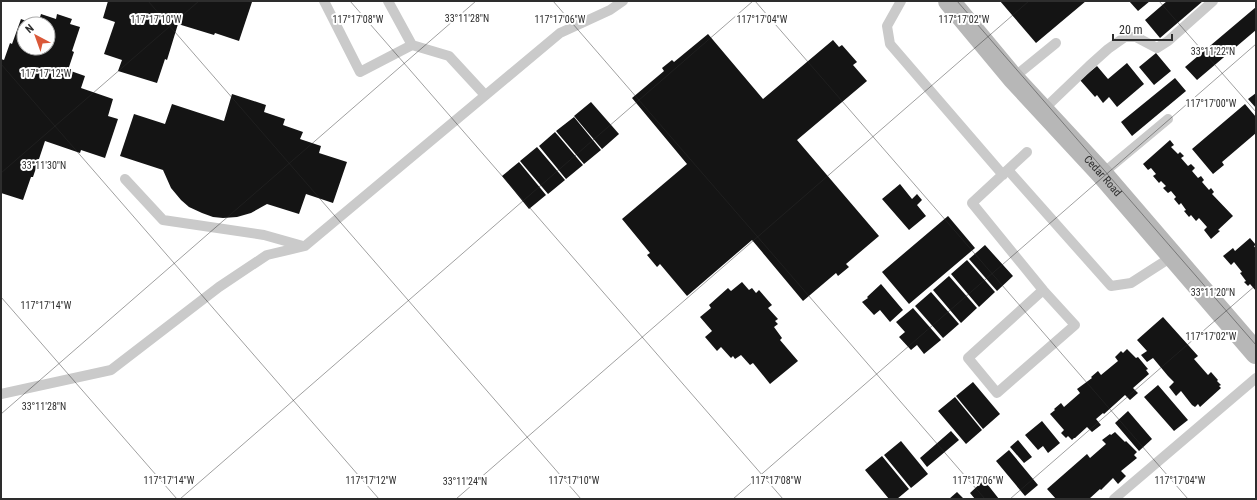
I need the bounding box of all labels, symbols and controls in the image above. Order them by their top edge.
text: 33°11'28"N [445,13,489,24]
text: 117°17'10"W [131,14,182,25]
text: 117°17'08"W [333,14,384,25]
text: 117°17'06"W [535,14,586,25]
text: 117°17'04"W [737,14,788,25]
text: 117°17'02"W [939,14,990,25]
north arrow [16,16,56,56]
scale bar [1113,16,1172,42]
text: N [23,22,37,36]
text: 20 m [1119,23,1143,37]
text: 33°11'22"N [1191,46,1235,57]
text: 117°17'12"W [21,68,72,79]
text: 117°17'00"W [1186,98,1237,109]
street label: Cedar Road [1081,153,1124,199]
text: 33°11'30"N [22,160,66,171]
text: 33°11'20"N [1191,287,1235,298]
text: 117°17'14"W [21,300,72,311]
text: 117°17'02"W [1186,331,1237,342]
text: 33°11'28"N [22,401,66,412]
text: 117°17'14"W [144,475,195,486]
text: 117°17'12"W [346,475,397,486]
text: 117°17'10"W [549,475,600,486]
text: 117°17'08"W [751,475,802,486]
text: 117°17'06"W [953,475,1004,486]
text: 117°17'04"W [1155,475,1206,486]
text: 33°11'24"N [443,476,487,487]

